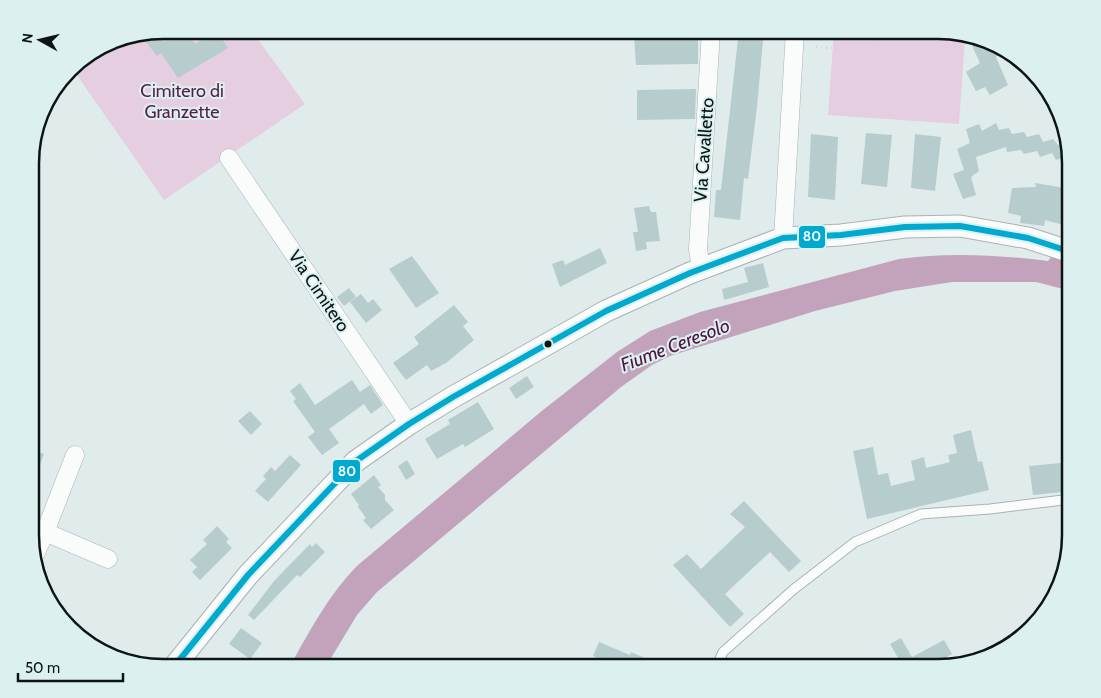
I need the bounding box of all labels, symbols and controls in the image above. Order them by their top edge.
north arrow [15,15,65,65]
text: N [18,32,37,44]
park label: Cimitero di Granzette [140,80,224,123]
street label: Via Cavalletto [689,97,719,203]
line badge: 80 [798,225,826,249]
text: 80 [803,227,821,245]
street label: Via Cimitero [284,246,354,336]
water label: Fiume Ceresolo [617,314,733,376]
unlabelled marker [543,339,553,349]
line badge: 80 [332,459,361,483]
text: 80 [338,462,356,480]
scale bar [18,650,122,682]
text: 50 m [25,659,60,677]

